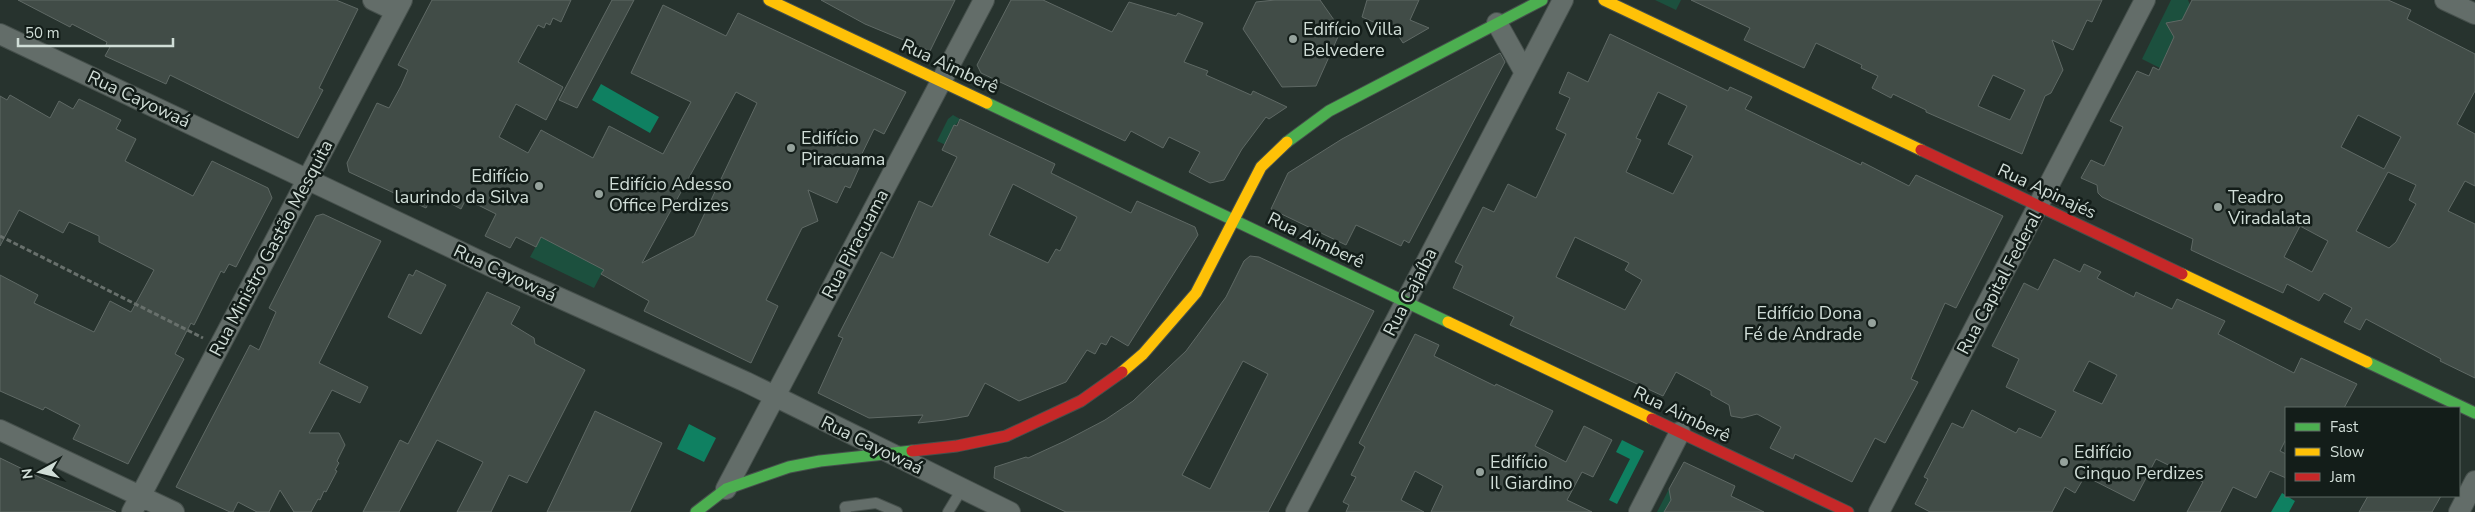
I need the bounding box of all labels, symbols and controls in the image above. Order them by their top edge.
scale bar [18,15,172,47]
place label: Edifício Villa Belvedere [1303,17,1402,62]
text: 50 m [25,23,60,43]
street label: Rua Aimberê [897,33,1003,99]
marker: Edifício Villa Belvedere [1287,33,1299,45]
street label: Rua Cayowaá [84,65,194,133]
place label: Edifício Piracuama [801,126,885,171]
street label: Rua Ministro Gastão Mesquita [204,136,338,360]
marker: Edifício Piracuama [785,142,797,154]
street label: Rua Apinajés [1994,158,2100,224]
place label: Edifício laurindo da Silva [394,164,529,209]
place label: Edifício Adesso Office Perdizes [609,172,732,217]
marker: Edifício laurindo da Silva [533,180,545,192]
street label: Rua Piracuama [816,185,894,303]
place label: Teadro Viradalata [2227,185,2311,230]
marker: Edifício Adesso Office Perdizes [593,188,605,200]
marker: Teadro Viradalata [2212,201,2224,213]
street label: Rua Aimberê [1264,206,1368,274]
street label: Rua Capital Federal [1951,207,2047,359]
street label: Rua Cayowaá [450,239,560,307]
street label: Rua Cajaíba [1378,244,1442,340]
place label: Edifício Dona Fé de Andrade [1744,301,1862,346]
marker: Edifício Dona Fé de Andrade [1866,317,1878,329]
street label: Rua Aimberê [1630,380,1734,448]
legend [2285,407,2460,497]
street label: Rua Cayowaá [817,410,927,480]
text: Fast [2330,417,2359,437]
place label: Edifício Cinquo Perdizes [2074,440,2204,485]
text: Slow [2330,442,2365,462]
north arrow [15,447,65,497]
place label: Edifício Il Giardino [1490,450,1573,495]
marker: Edifício Cinquo Perdizes [2058,456,2070,468]
marker: Edifício Il Giardino [1474,466,1486,478]
text: N [17,467,38,480]
text: Jam [2329,467,2356,487]

